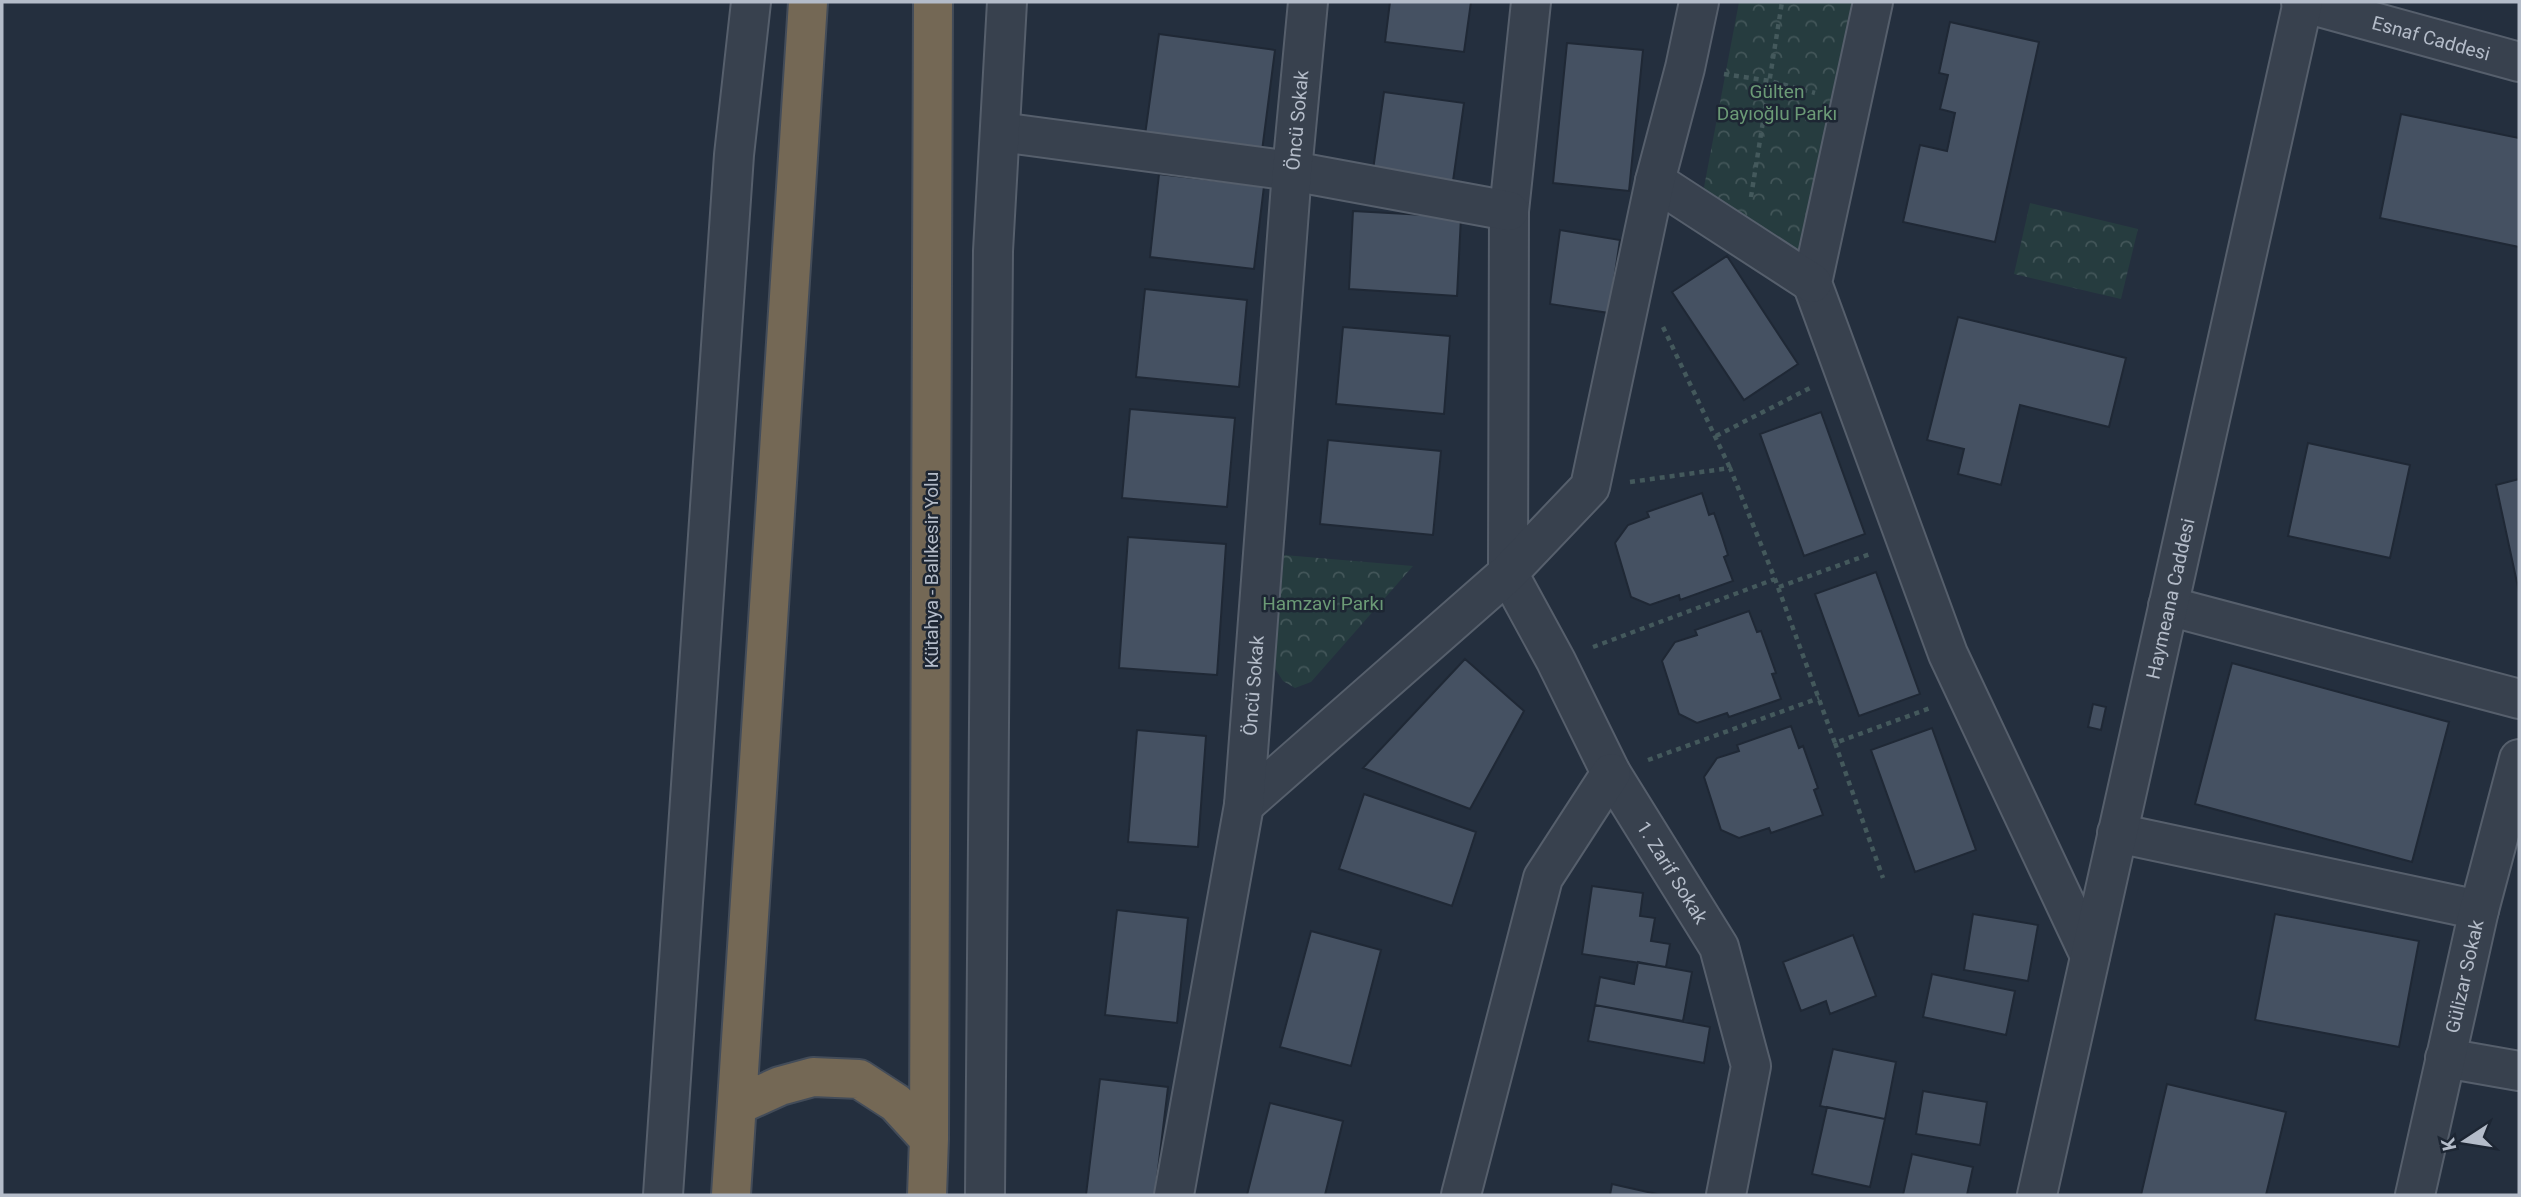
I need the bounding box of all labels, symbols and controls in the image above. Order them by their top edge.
street label: Esnaf Caddesi [2369,11,2493,66]
street label: Öncü Sokak [1281,69,1314,171]
park label: Gülten Dayıoğlu Parkı [1717,80,1837,125]
street label: Kütahya - Balıkesir Yolu [920,472,943,668]
street label: Haymeana Caddesi [2141,516,2200,681]
park label: Hamzavi Parkı [1262,592,1384,615]
street label: Öncü Sokak [1238,634,1269,737]
street label: 1. Zarif Sokak [1632,817,1713,928]
street label: Gülizar Sokak [2441,917,2489,1035]
north arrow [2430,1106,2500,1176]
text: K [2436,1135,2461,1153]

